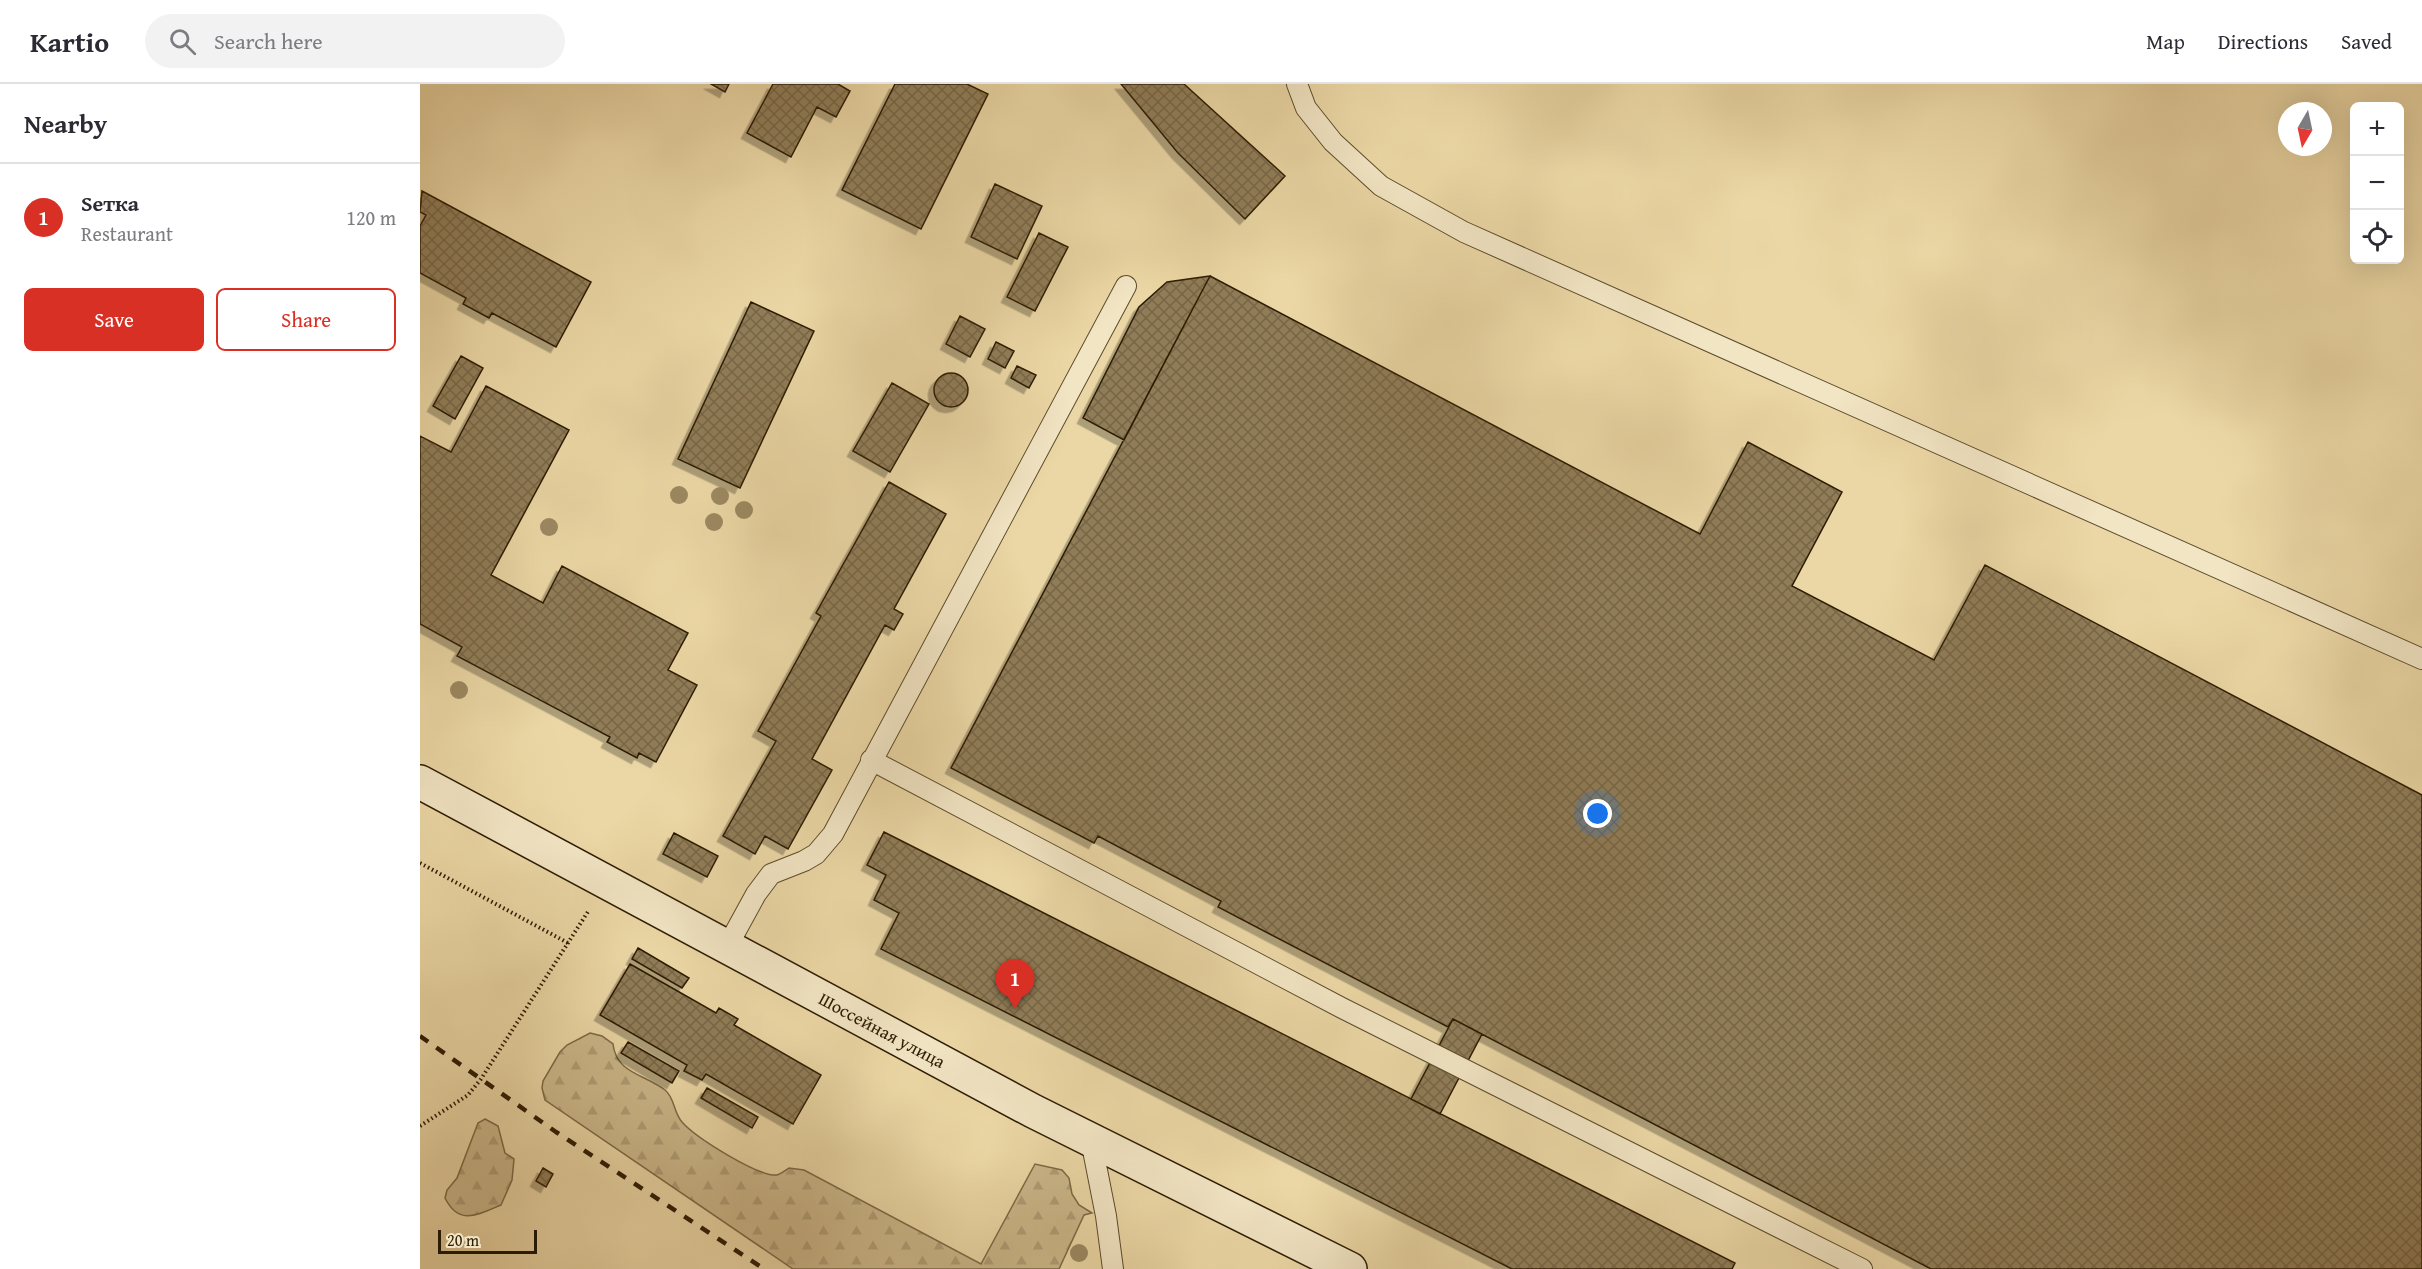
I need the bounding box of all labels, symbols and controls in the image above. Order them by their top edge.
search box [145,14,565,68]
text: Kartio [30,21,109,62]
icon: search [166,25,199,58]
text: Search here [214,25,323,57]
text: Map [2146,26,2185,57]
text: Directions [2218,26,2308,57]
text: Saved [2341,26,2392,57]
north arrow [2278,102,2332,156]
map controls [2350,102,2404,264]
button: + [2350,102,2404,156]
text: Nearby [24,104,107,143]
button: − [2350,156,2404,210]
text: Sетка [81,187,139,219]
text: 1 [38,203,49,232]
text: 120 m [346,203,396,232]
button: locate [2350,210,2404,264]
text: Restaurant [81,219,173,248]
button: Save [24,288,204,351]
button: Share [216,288,396,351]
your location [1583,799,1612,828]
pin: 1 [996,960,1034,1009]
street label: Шоссейная улица [814,985,951,1075]
scale bar [438,1227,537,1254]
text: 20 m [447,1228,479,1252]

